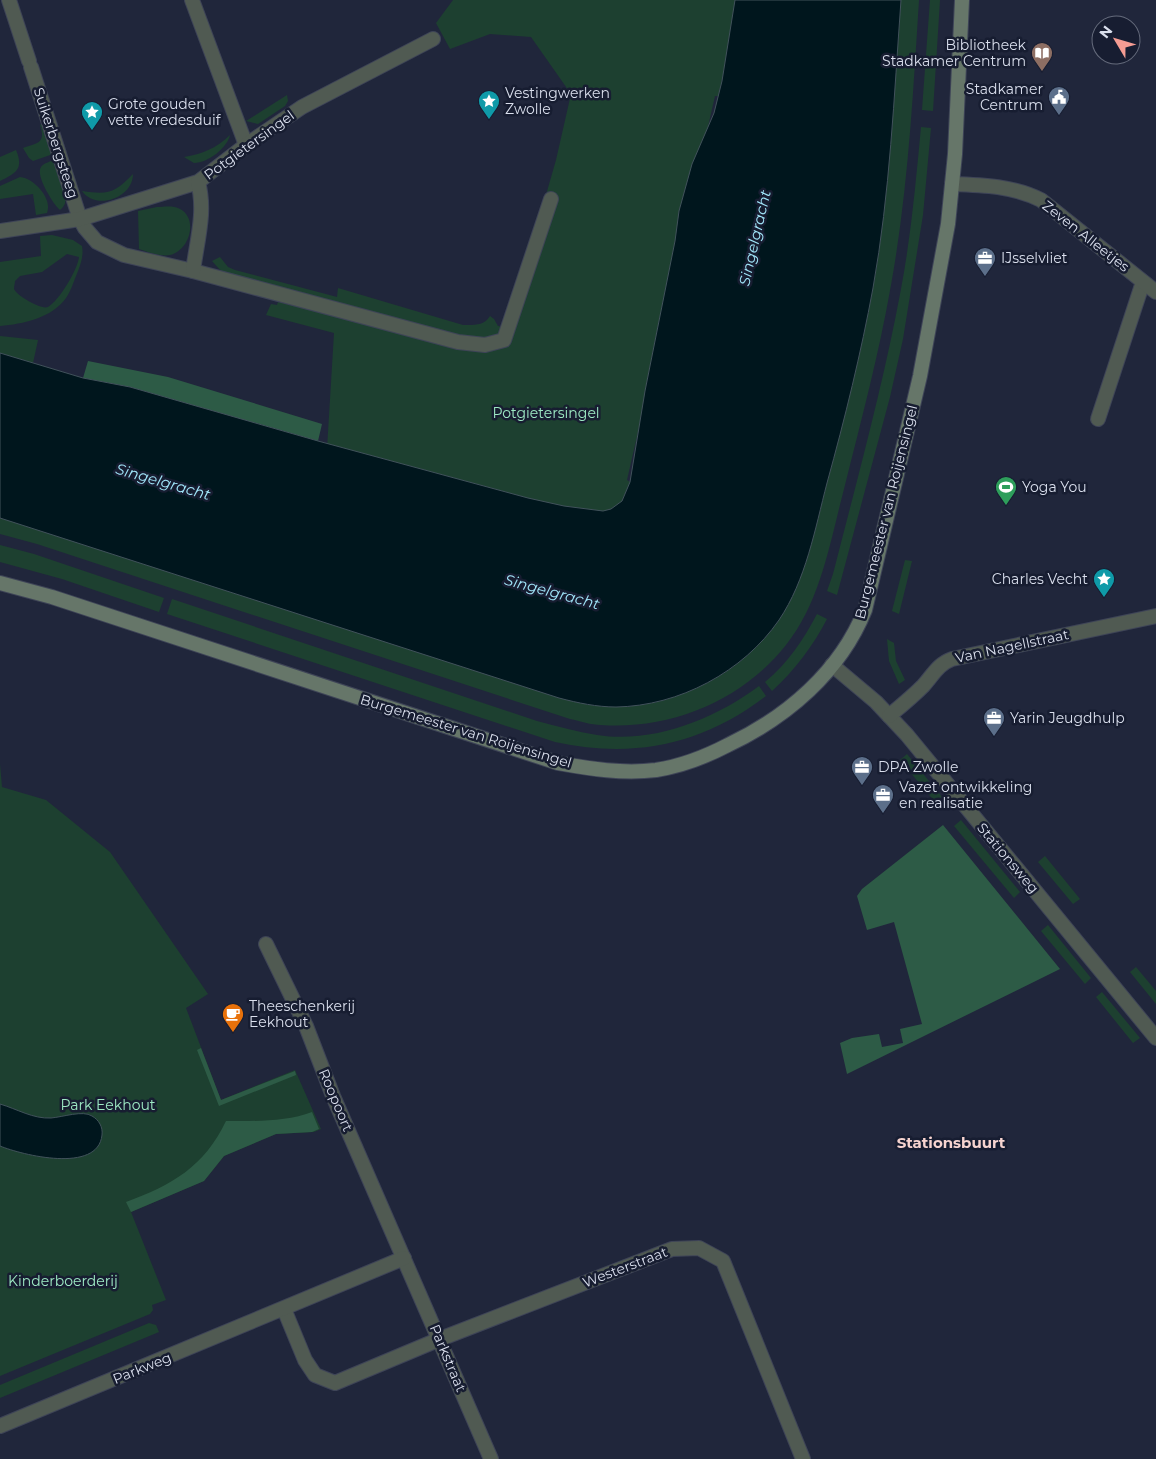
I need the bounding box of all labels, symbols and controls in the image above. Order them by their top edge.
north arrow [1091,15,1141,65]
text: N [1095,22,1116,42]
place label: Bibliotheek Stadkamer Centrum [882,36,1027,70]
library icon: Bibliotheek Stadkamer Centrum [1030,41,1054,72]
place label: Stadkamer Centrum [966,80,1043,114]
place label: Vestingwerken Zwolle [505,84,610,118]
street label: Suikerbergsteeg [30,85,82,201]
public building icon: Stadkamer Centrum [1047,85,1071,116]
place icon: Vestingwerken Zwolle [477,89,501,120]
place label: Grote gouden vette vredesduif [108,95,222,129]
place icon: Grote gouden vette vredesduif [80,100,104,131]
street label: Potgietersingel [200,106,298,184]
water label: Singelgracht [734,188,775,288]
street label: Zeven Alleetjes [1039,196,1133,276]
office icon: IJsselvliet [973,246,997,277]
place label: IJsselvliet [1001,249,1068,267]
street label: Burgemeester van Roijensingel [851,403,921,621]
park label: Potgietersingel [492,404,600,422]
water label: Singelgracht [114,459,213,504]
sports icon: Yoga You [994,475,1018,506]
place label: Yoga You [1022,478,1087,496]
place icon: Charles Vecht [1092,567,1116,598]
water label: Singelgracht [503,570,602,613]
place label: Charles Vecht [992,570,1088,588]
street label: Van Nagellstraat [954,625,1071,667]
street label: Burgemeester van Roijensingel [358,690,574,772]
office icon: Yarin Jeugdhulp [982,706,1006,737]
place label: Yarin Jeugdhulp [1010,709,1125,727]
office icon: DPA Zwolle [850,755,874,786]
place label: DPA Zwolle [878,758,958,776]
place label: Vazet ontwikkeling en realisatie [899,778,1032,812]
office icon: Vazet ontwikkeling en realisatie [871,783,895,814]
street label: Stationsweg [973,819,1043,897]
place label: Theeschenkerij Eekhout [249,997,355,1031]
cafe icon: Theeschenkerij Eekhout [221,1002,245,1033]
street label: Roopoort [315,1066,357,1134]
park label: Park Eekhout [60,1096,156,1114]
district label: Stationsbuurt [897,1133,1006,1152]
street label: Westerstraat [580,1242,670,1291]
park label: Kinderboerderij [8,1272,118,1290]
street label: Parkstraat [426,1322,470,1395]
street label: Parkweg [110,1348,174,1388]

